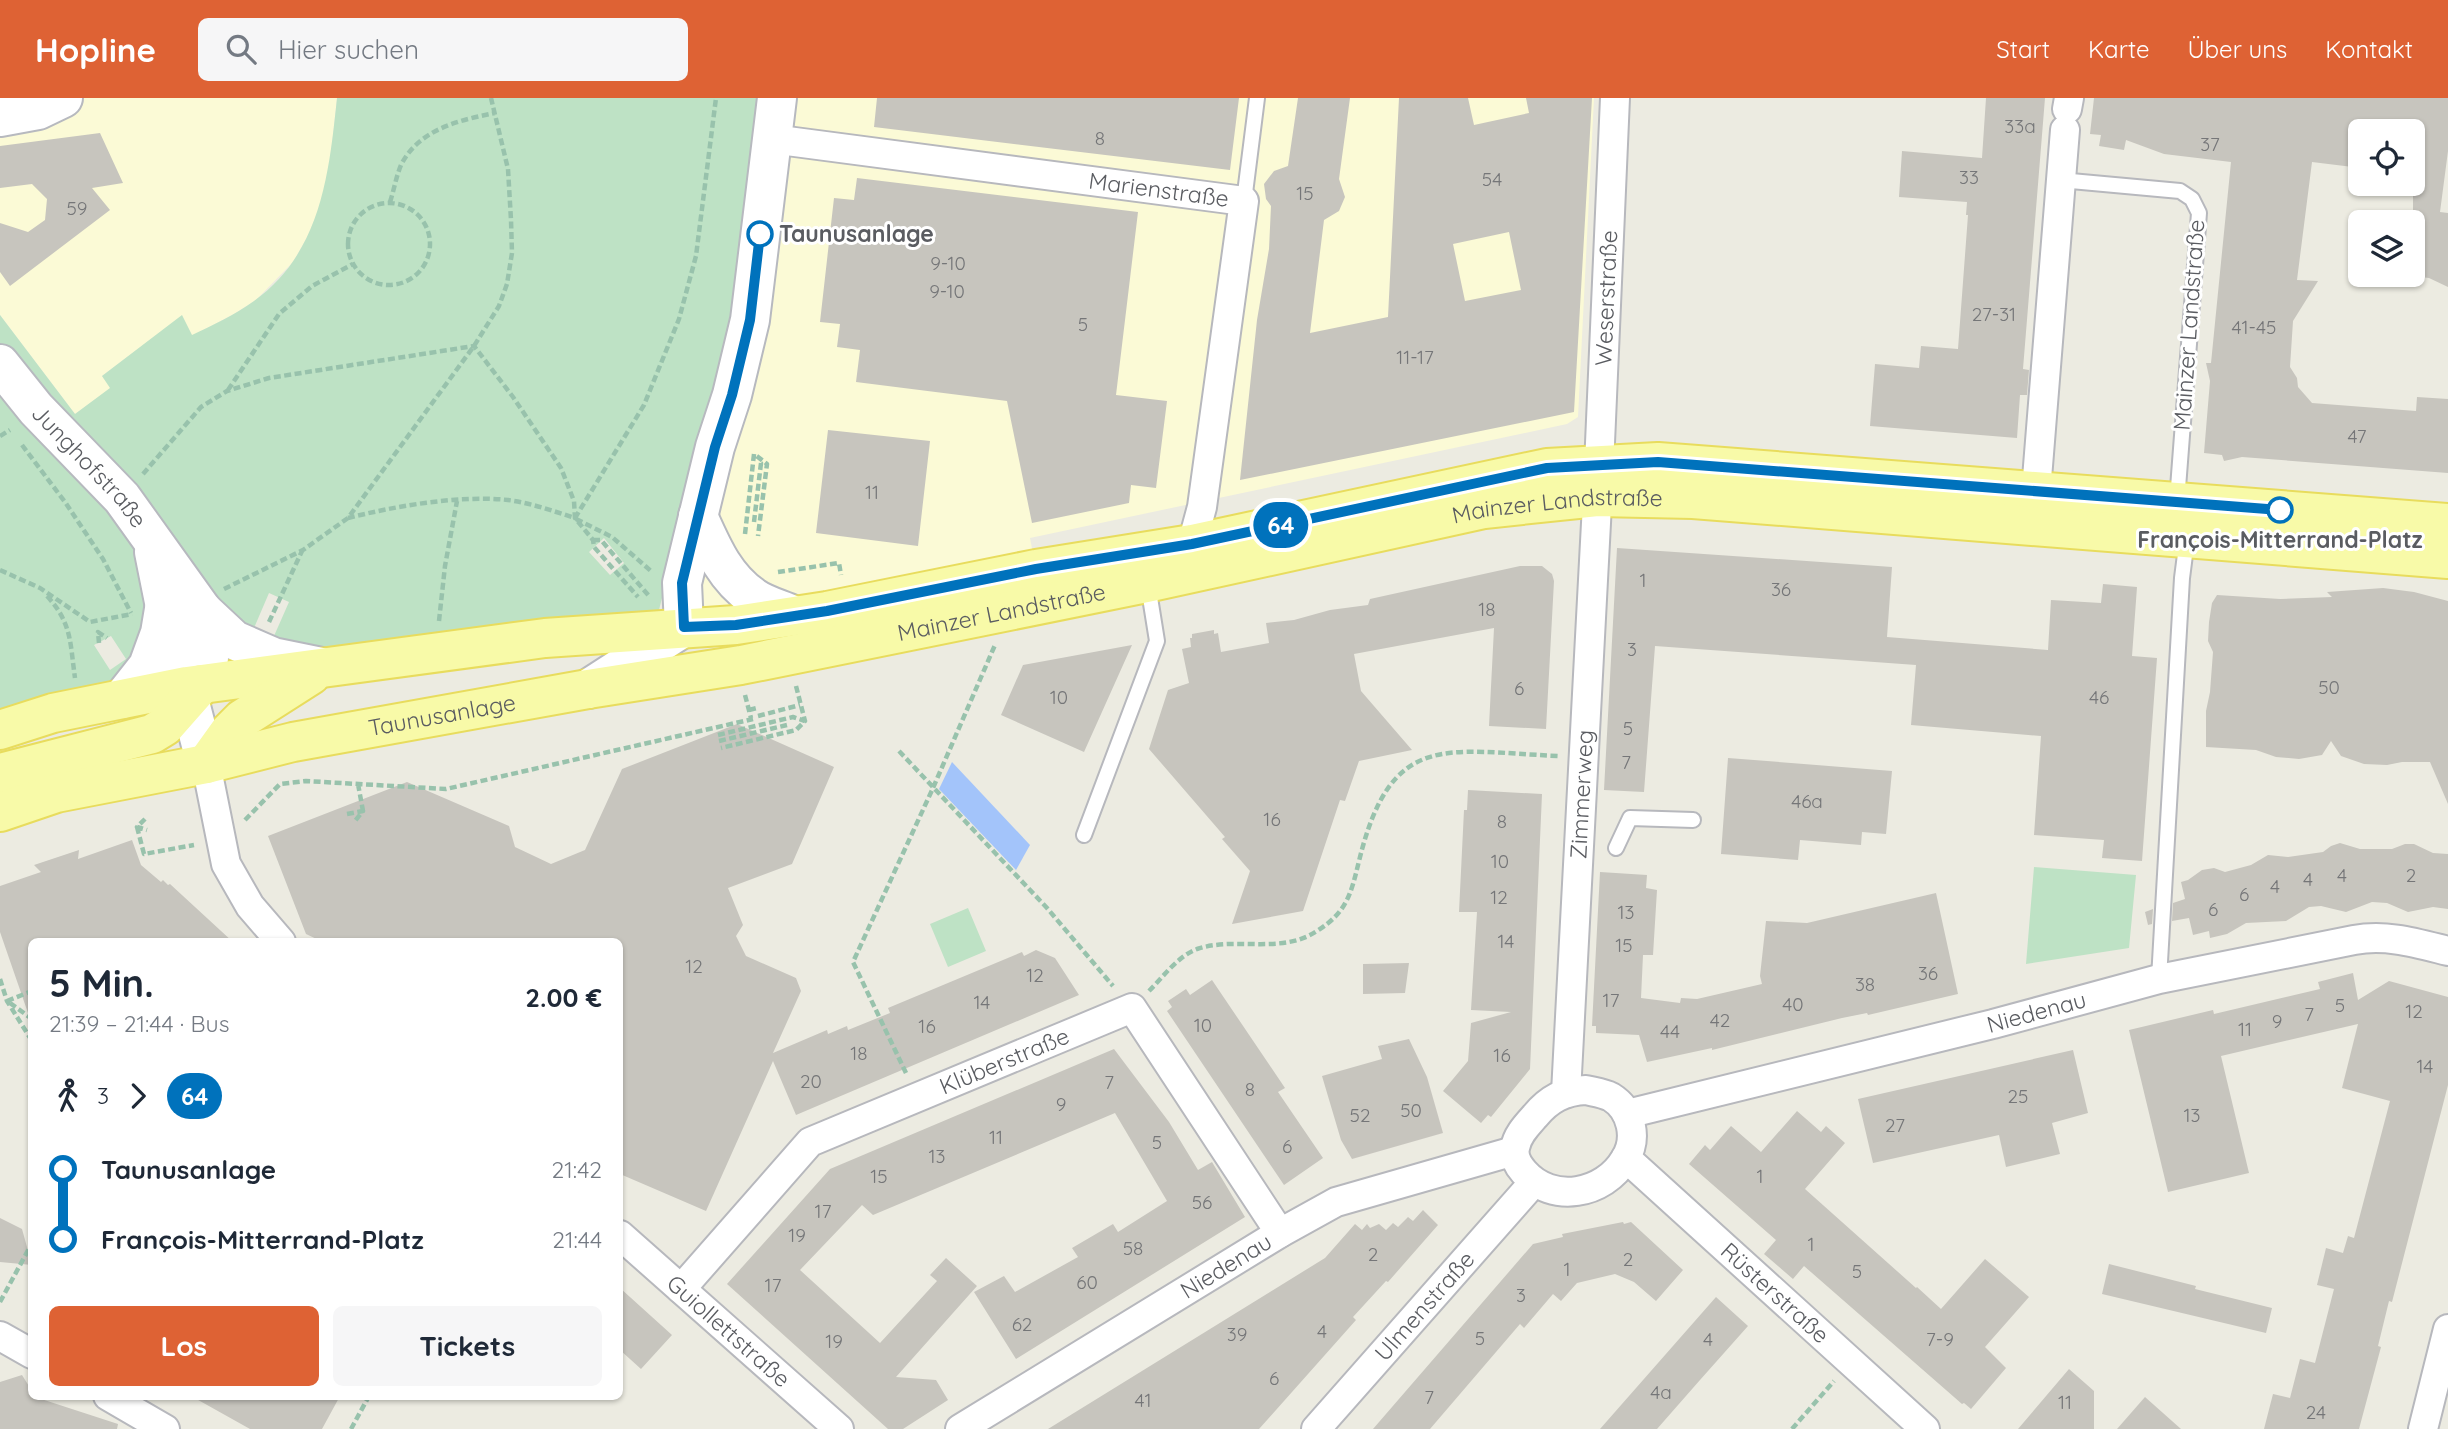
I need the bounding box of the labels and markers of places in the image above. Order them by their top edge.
place label: Taunusanlage [779,219,934,248]
marker: Taunusanlage [747,221,773,247]
marker: François-Mitterrand-Platz [2267,497,2293,523]
place label: François-Mitterrand-Platz [2137,525,2423,554]

